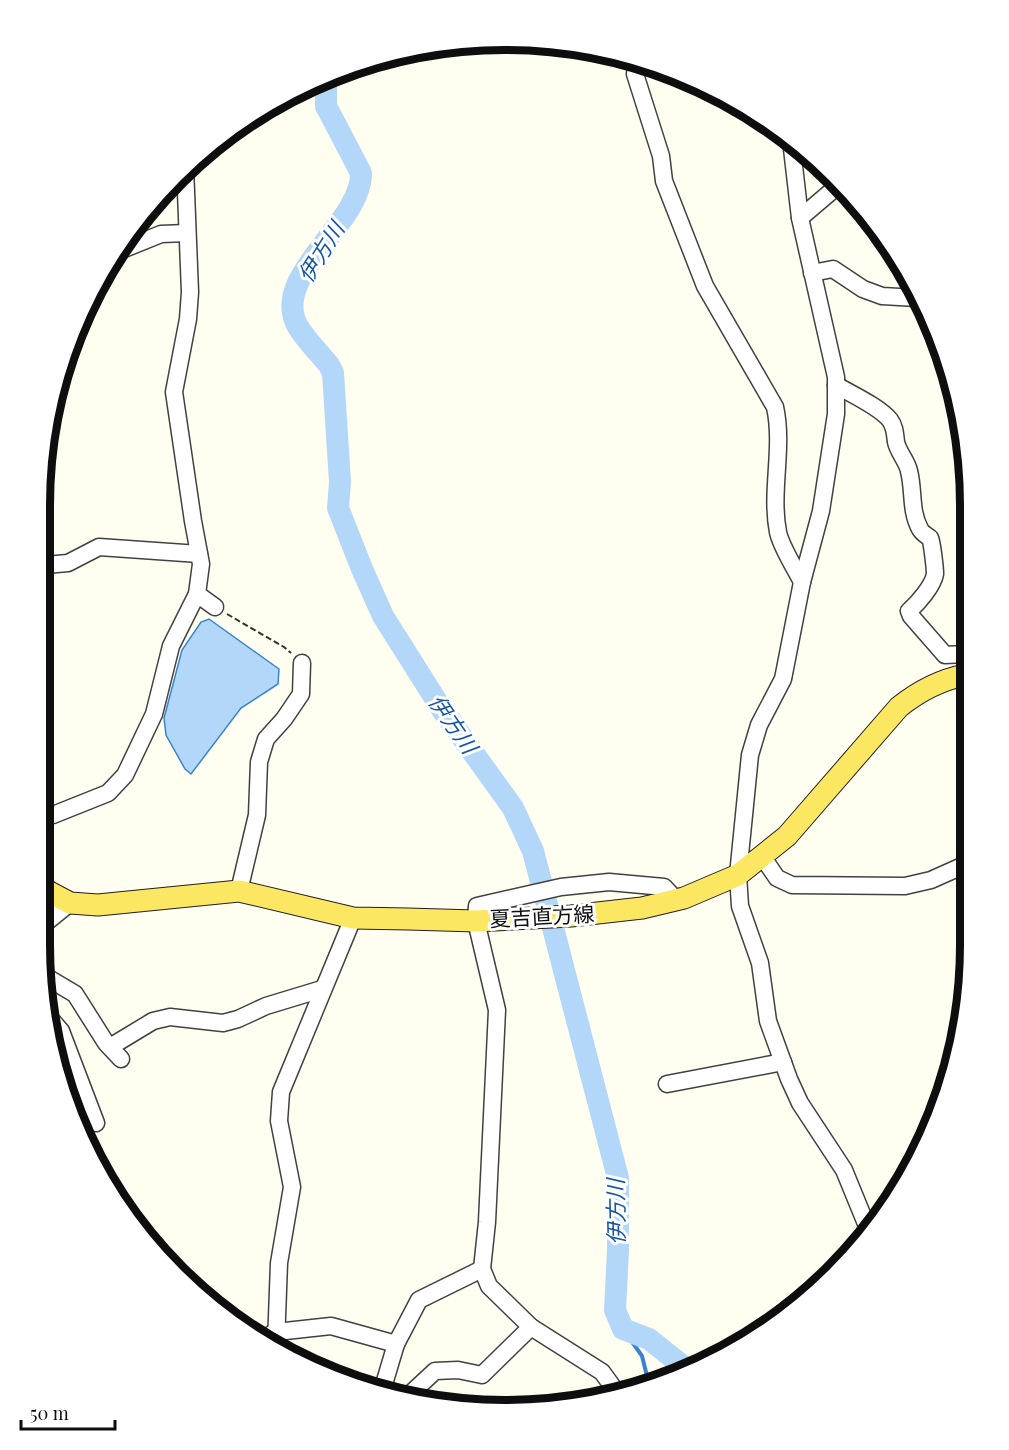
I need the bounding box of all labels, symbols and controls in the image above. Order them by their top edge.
water label: 伊方川 [290,214,351,287]
water label: 伊方川 [423,688,486,761]
street label: 夏吉直方線 [489,898,595,932]
water label: 伊方川 [599,1177,631,1245]
scale bar [21,1393,116,1431]
text: 50 m [30,1401,69,1425]

